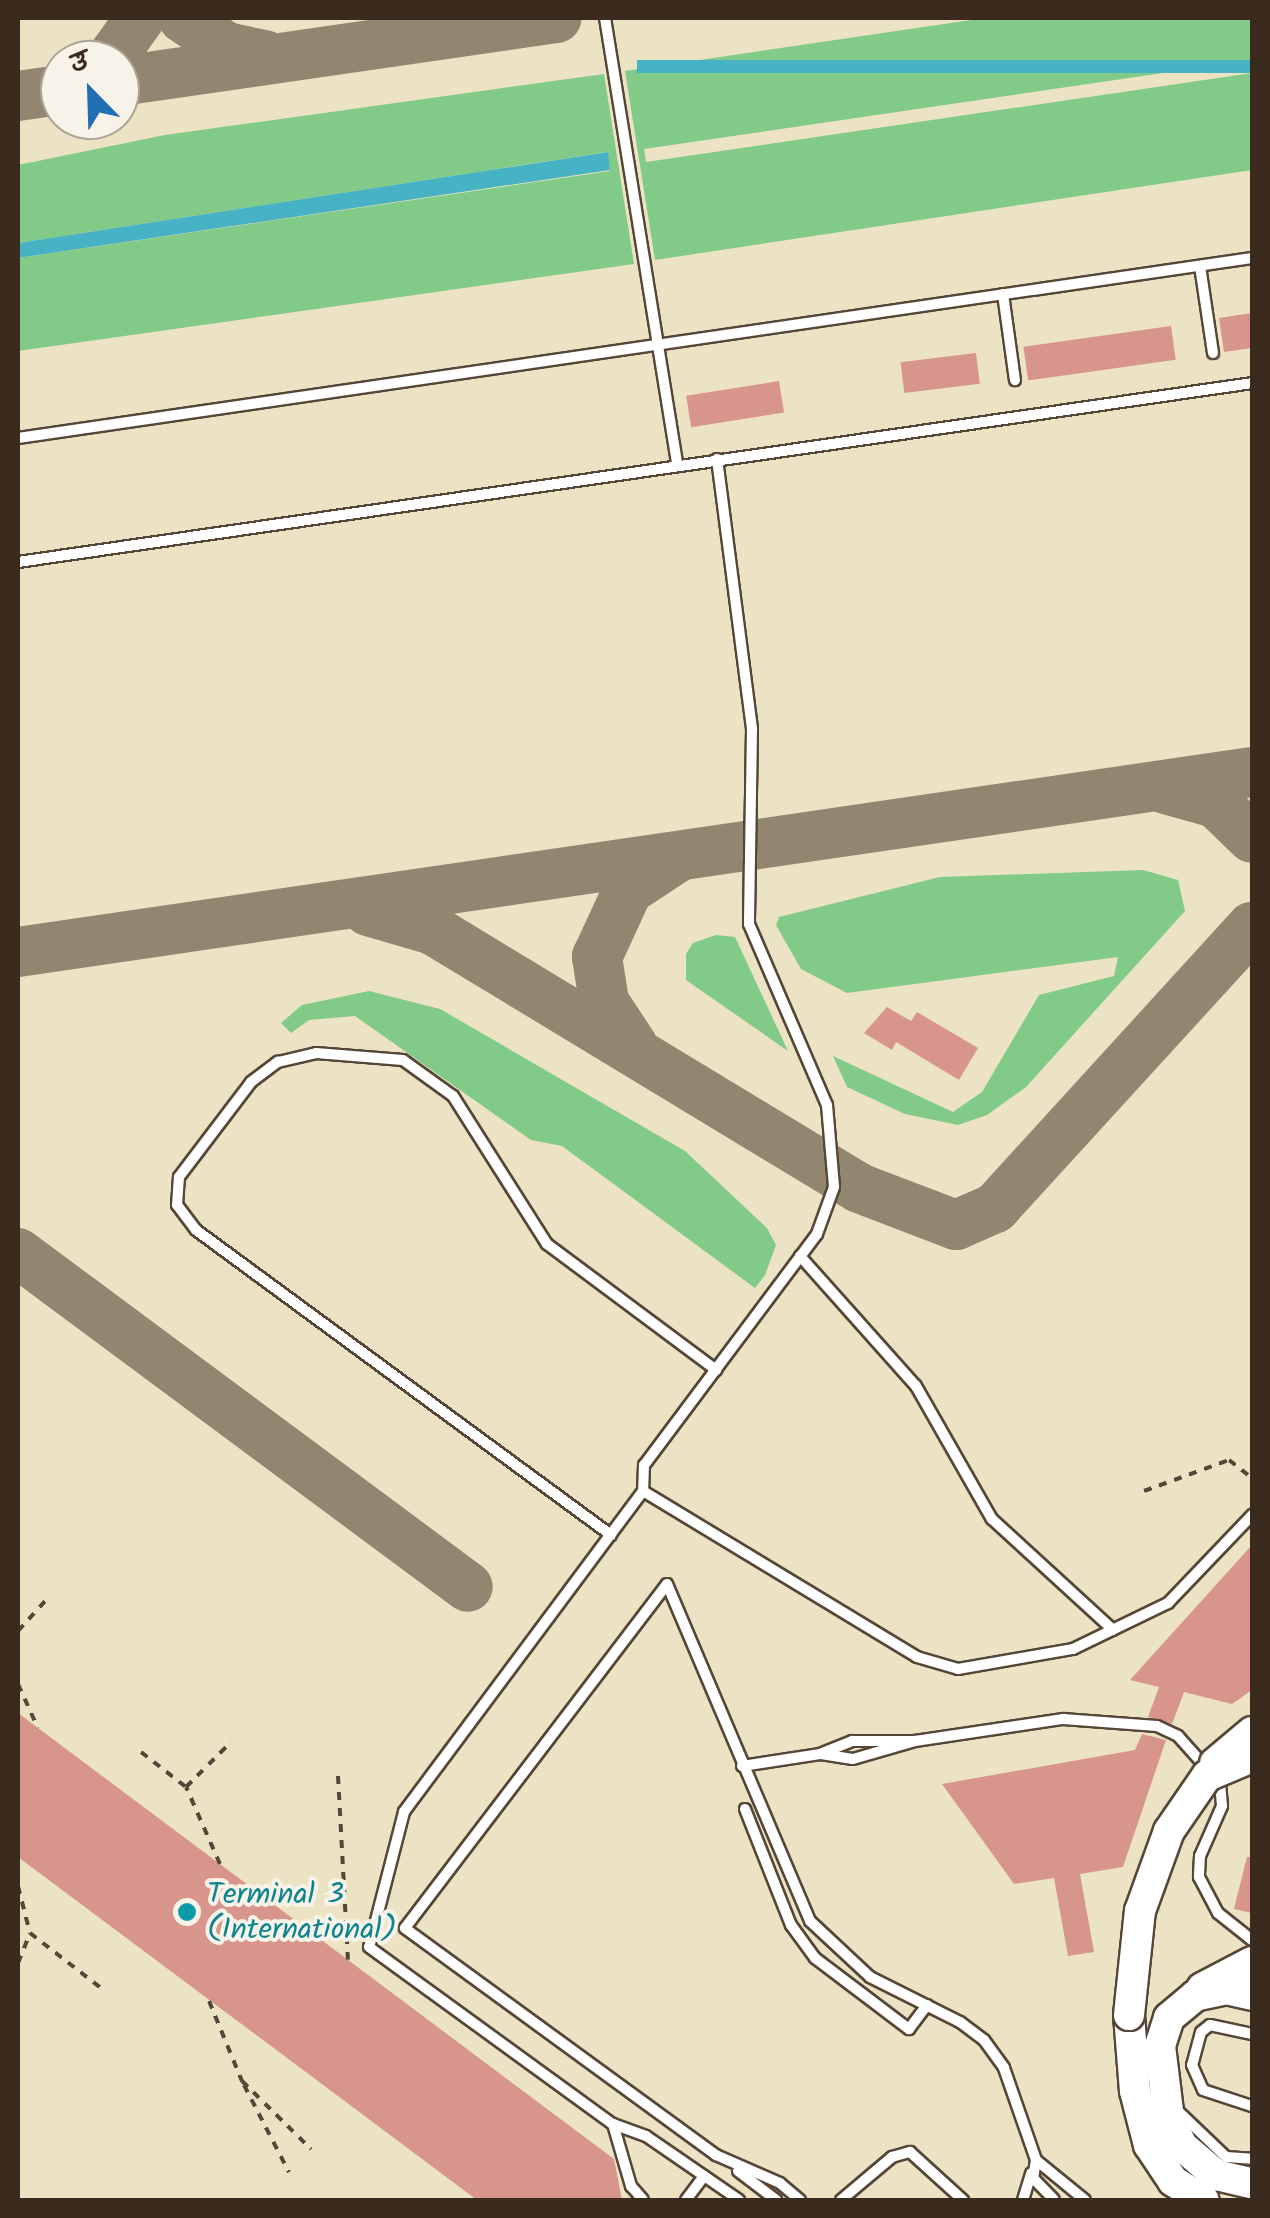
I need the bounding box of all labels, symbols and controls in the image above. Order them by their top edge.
north arrow [40,40,140,140]
text: उ [62,40,96,88]
place label: Terminal 3 (International) [207,1877,397,1948]
marker: Terminal 3 (International) [176,1901,198,1923]

